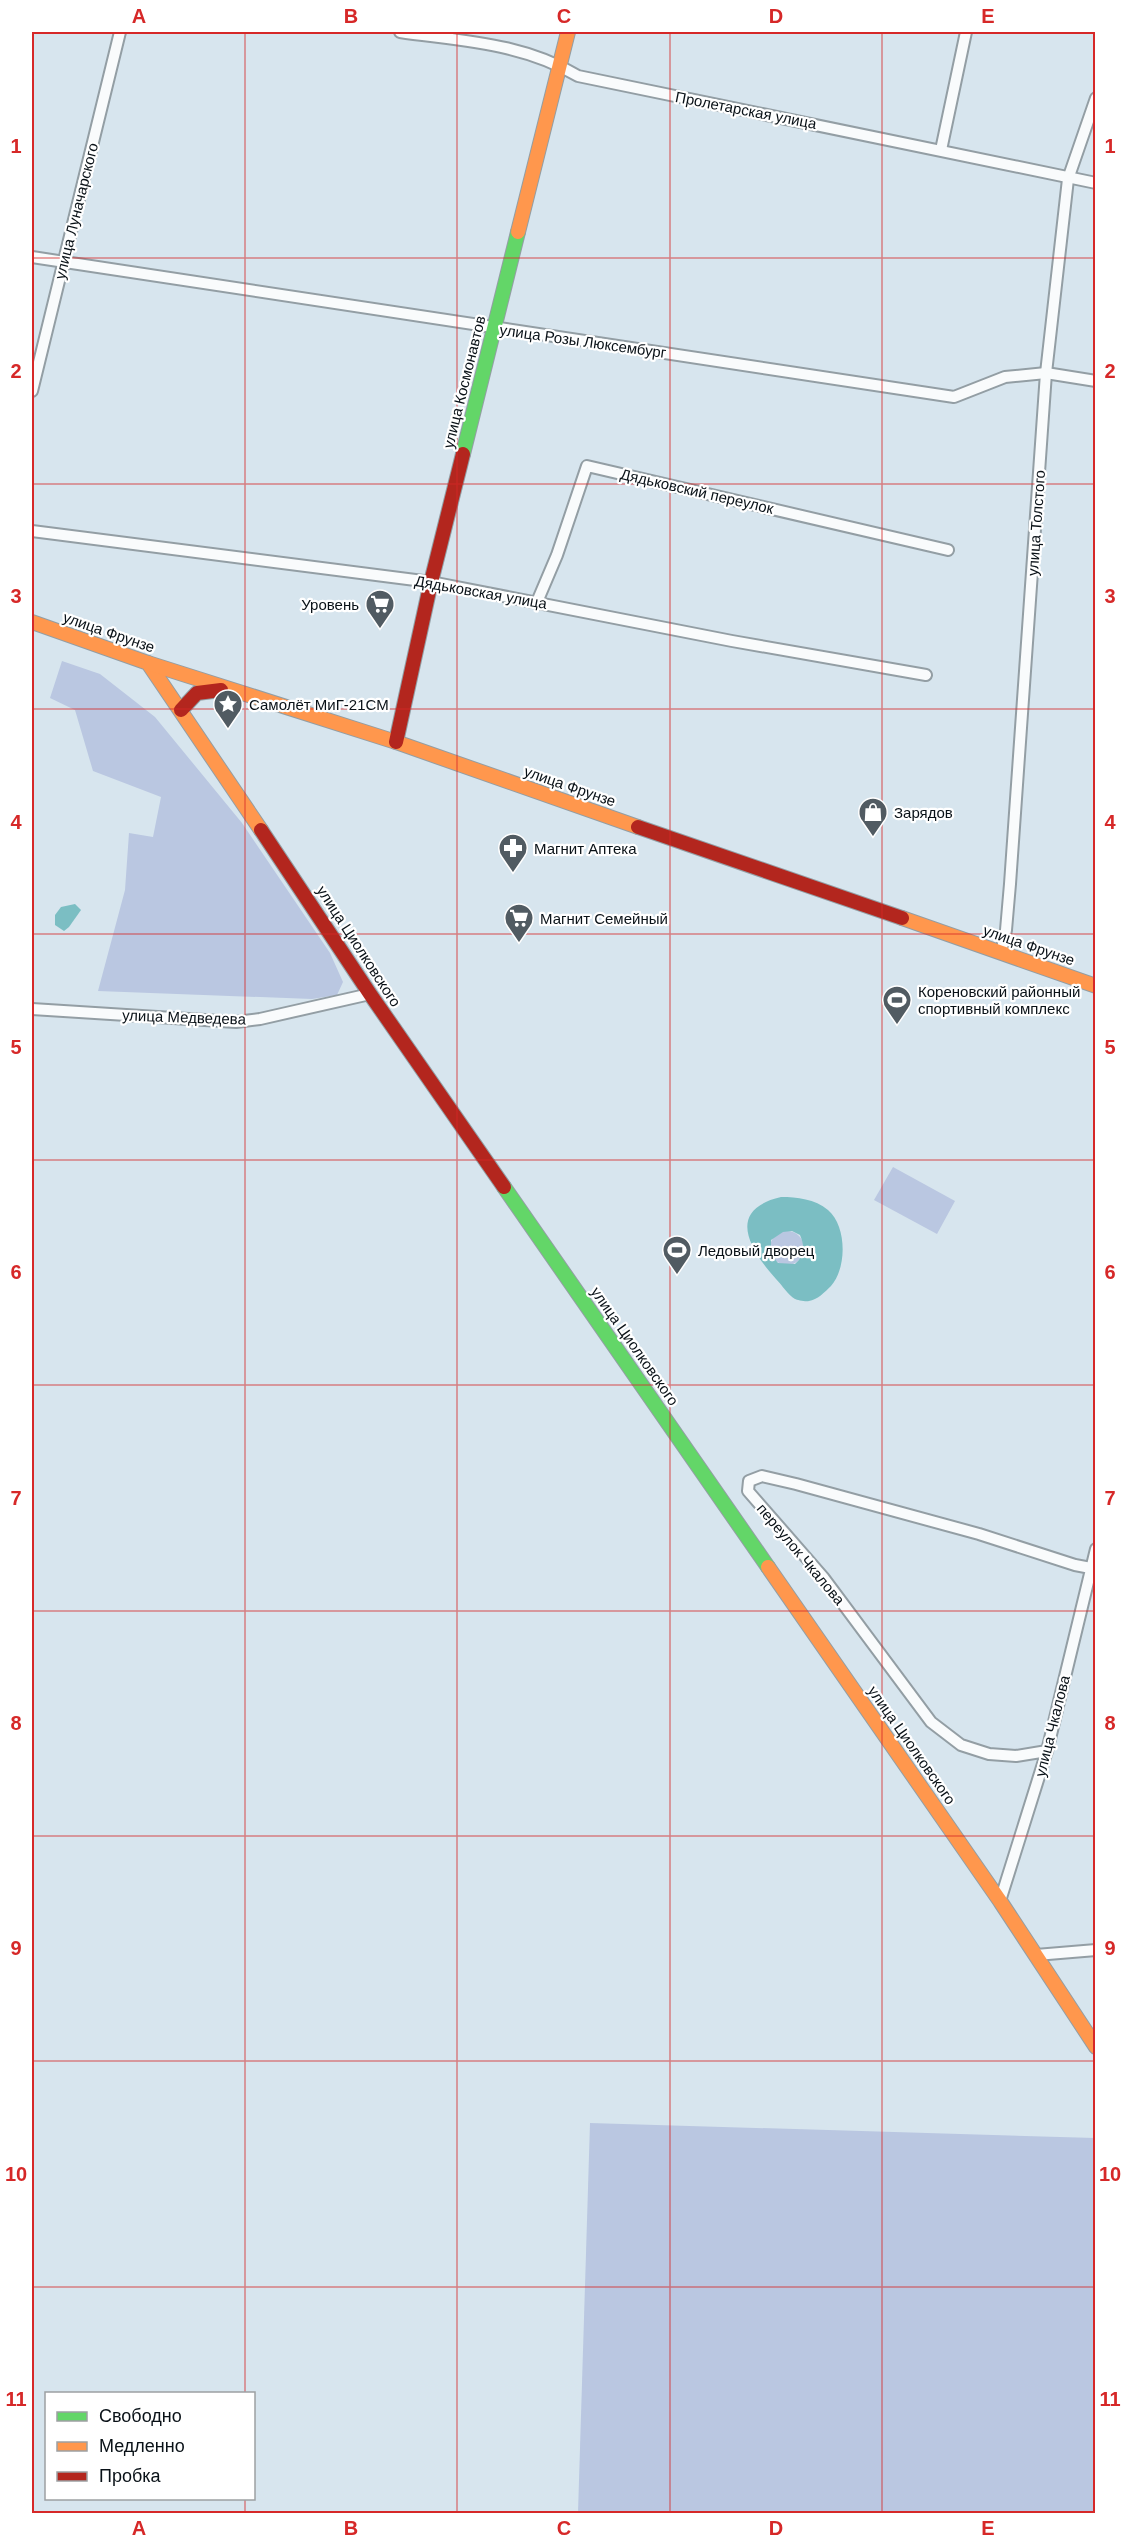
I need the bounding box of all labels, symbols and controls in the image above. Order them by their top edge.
text: A [132,5,146,27]
text: B [344,5,358,27]
text: C [557,5,571,27]
text: D [769,5,783,27]
text: E [981,5,995,27]
street label: Пролетарская улица [674,88,819,132]
text: 1 [10,135,22,157]
text: 1 [1104,135,1116,157]
street label: улица Луначарского [51,141,101,281]
street label: улица Космонавтов [439,314,489,450]
street label: улица Розы Люксембург [499,321,668,361]
text: 2 [10,360,22,382]
text: 2 [1104,360,1116,382]
street label: Дядьковский переулок [619,465,776,517]
street label: улица Толстого [1024,469,1048,577]
street label: Дядьковская улица [414,572,549,612]
text: 3 [10,585,22,607]
text: 3 [1104,585,1116,607]
supermarket icon: Уровень [364,588,396,630]
place label: Уровень [301,596,359,613]
street label: улица Фрунзе [61,608,157,656]
place icon: Самолёт МиГ-21СМ [212,688,244,730]
place label: Самолёт МиГ-21СМ [249,696,389,713]
street label: улица Фрунзе [522,762,618,810]
shop icon: Зарядов [857,796,889,838]
place label: Зарядов [894,804,953,821]
text: 4 [10,811,22,833]
text: 4 [1104,811,1116,833]
pharmacy icon: Магнит Аптека [497,832,529,874]
place label: Магнит Аптека [534,840,637,857]
street label: улица Циолковского [314,882,404,1010]
supermarket icon: Магнит Семейный [503,902,535,944]
place label: Магнит Семейный [540,910,668,927]
street label: улица Фрунзе [981,921,1077,969]
place label: Кореновский районный спортивный комплекс [918,983,1080,1017]
sports icon: Кореновский районный спортивный комплекс [881,984,913,1026]
street label: улица Медведева [122,1006,247,1028]
text: 5 [10,1036,22,1058]
text: 5 [1104,1036,1116,1058]
sports icon: Ледовый дворец [661,1234,693,1276]
place label: Ледовый дворец [698,1242,815,1259]
text: 6 [10,1261,22,1283]
text: 6 [1104,1261,1116,1283]
street label: улица Циолковского [588,1284,682,1408]
text: 7 [10,1487,22,1509]
text: 7 [1104,1487,1116,1509]
street label: переулок Чкалова [754,1500,849,1609]
street label: улица Чкалова [1031,1673,1073,1779]
street label: улица Циолковского [865,1683,959,1807]
text: 8 [10,1712,22,1734]
text: 8 [1104,1712,1116,1734]
text: 9 [10,1937,22,1959]
text: 9 [1104,1937,1116,1959]
text: 10 [5,2163,27,2185]
text: 10 [1099,2163,1121,2185]
text: 11 [5,2388,27,2410]
text: 11 [1099,2388,1121,2410]
legend [45,2392,255,2500]
text: Свободно [99,2406,182,2426]
text: Медленно [99,2436,185,2456]
text: Пробка [99,2466,162,2486]
text: A [132,2517,146,2539]
text: B [344,2517,358,2539]
text: C [557,2517,571,2539]
text: D [769,2517,783,2539]
text: E [981,2517,995,2539]

